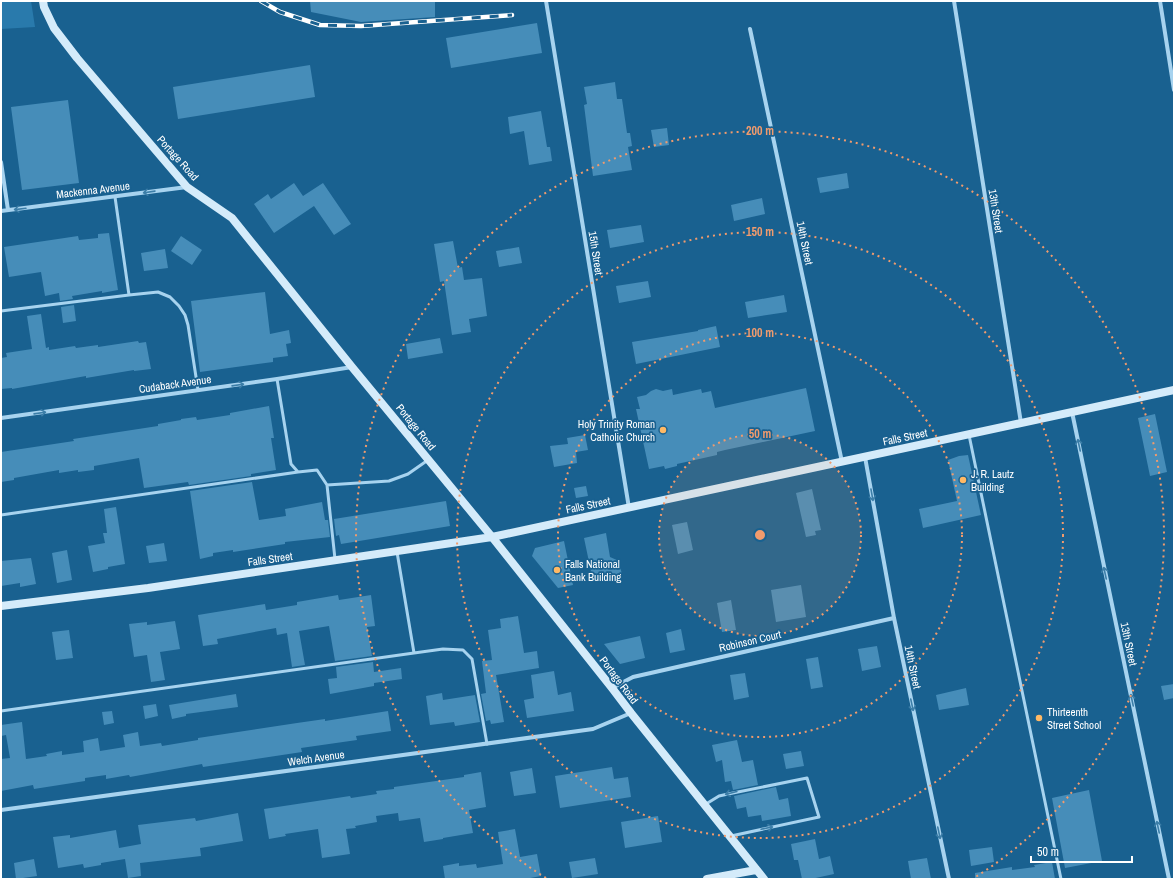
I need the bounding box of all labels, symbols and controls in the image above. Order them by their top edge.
text: 200 m [746,123,774,139]
street label: Portage Road [154,133,202,183]
street label: Mackenna Avenue [55,179,131,201]
one-way arrow [143,188,156,196]
street label: 13th Street [986,188,1006,234]
one-way arrow [14,205,27,213]
street label: 14th Street [794,220,817,267]
text: 150 m [746,224,774,240]
street label: 15th Street [586,230,606,276]
text: 100 m [746,325,774,341]
street label: Cudaback Avenue [138,372,212,396]
one-way arrow [231,381,244,389]
street label: Portage Road [393,401,439,453]
one-way arrow [33,409,46,417]
place label: Holy Trinity Roman Catholic Church [578,417,655,444]
marker: Holy Trinity Roman Catholic Church [658,425,668,435]
street label: Falls Street [881,425,929,449]
text: 50 m [749,426,771,442]
one-way arrow [1074,439,1082,452]
place label: J. R. Lautz Building [971,467,1015,494]
marker: J. R. Lautz Building [958,475,968,485]
one-way arrow [868,488,876,501]
street label: Falls Street [564,493,612,517]
centre of rings [753,528,767,542]
street label: Falls Street [247,549,294,569]
place label: Falls National Bank Building [565,557,621,584]
marker: Falls National Bank Building [552,565,562,575]
one-way arrow [1101,566,1109,579]
street label: 13th Street [1118,621,1141,668]
street label: Robinson Court [718,627,783,655]
street label: 14th Street [902,644,925,691]
street label: Portage Road [597,654,641,706]
one-way arrow [1127,694,1135,707]
one-way arrow [909,699,917,712]
place label: Thirteenth Street School [1047,705,1101,732]
marker: Thirteenth Street School [1034,713,1044,723]
street label: Welch Avenue [287,747,345,769]
one-way arrow [725,790,738,798]
one-way arrow [1154,821,1162,834]
one-way arrow [760,824,773,832]
one-way arrow [935,826,943,839]
scale bar [1031,838,1132,864]
text: 50 m [1037,844,1059,860]

